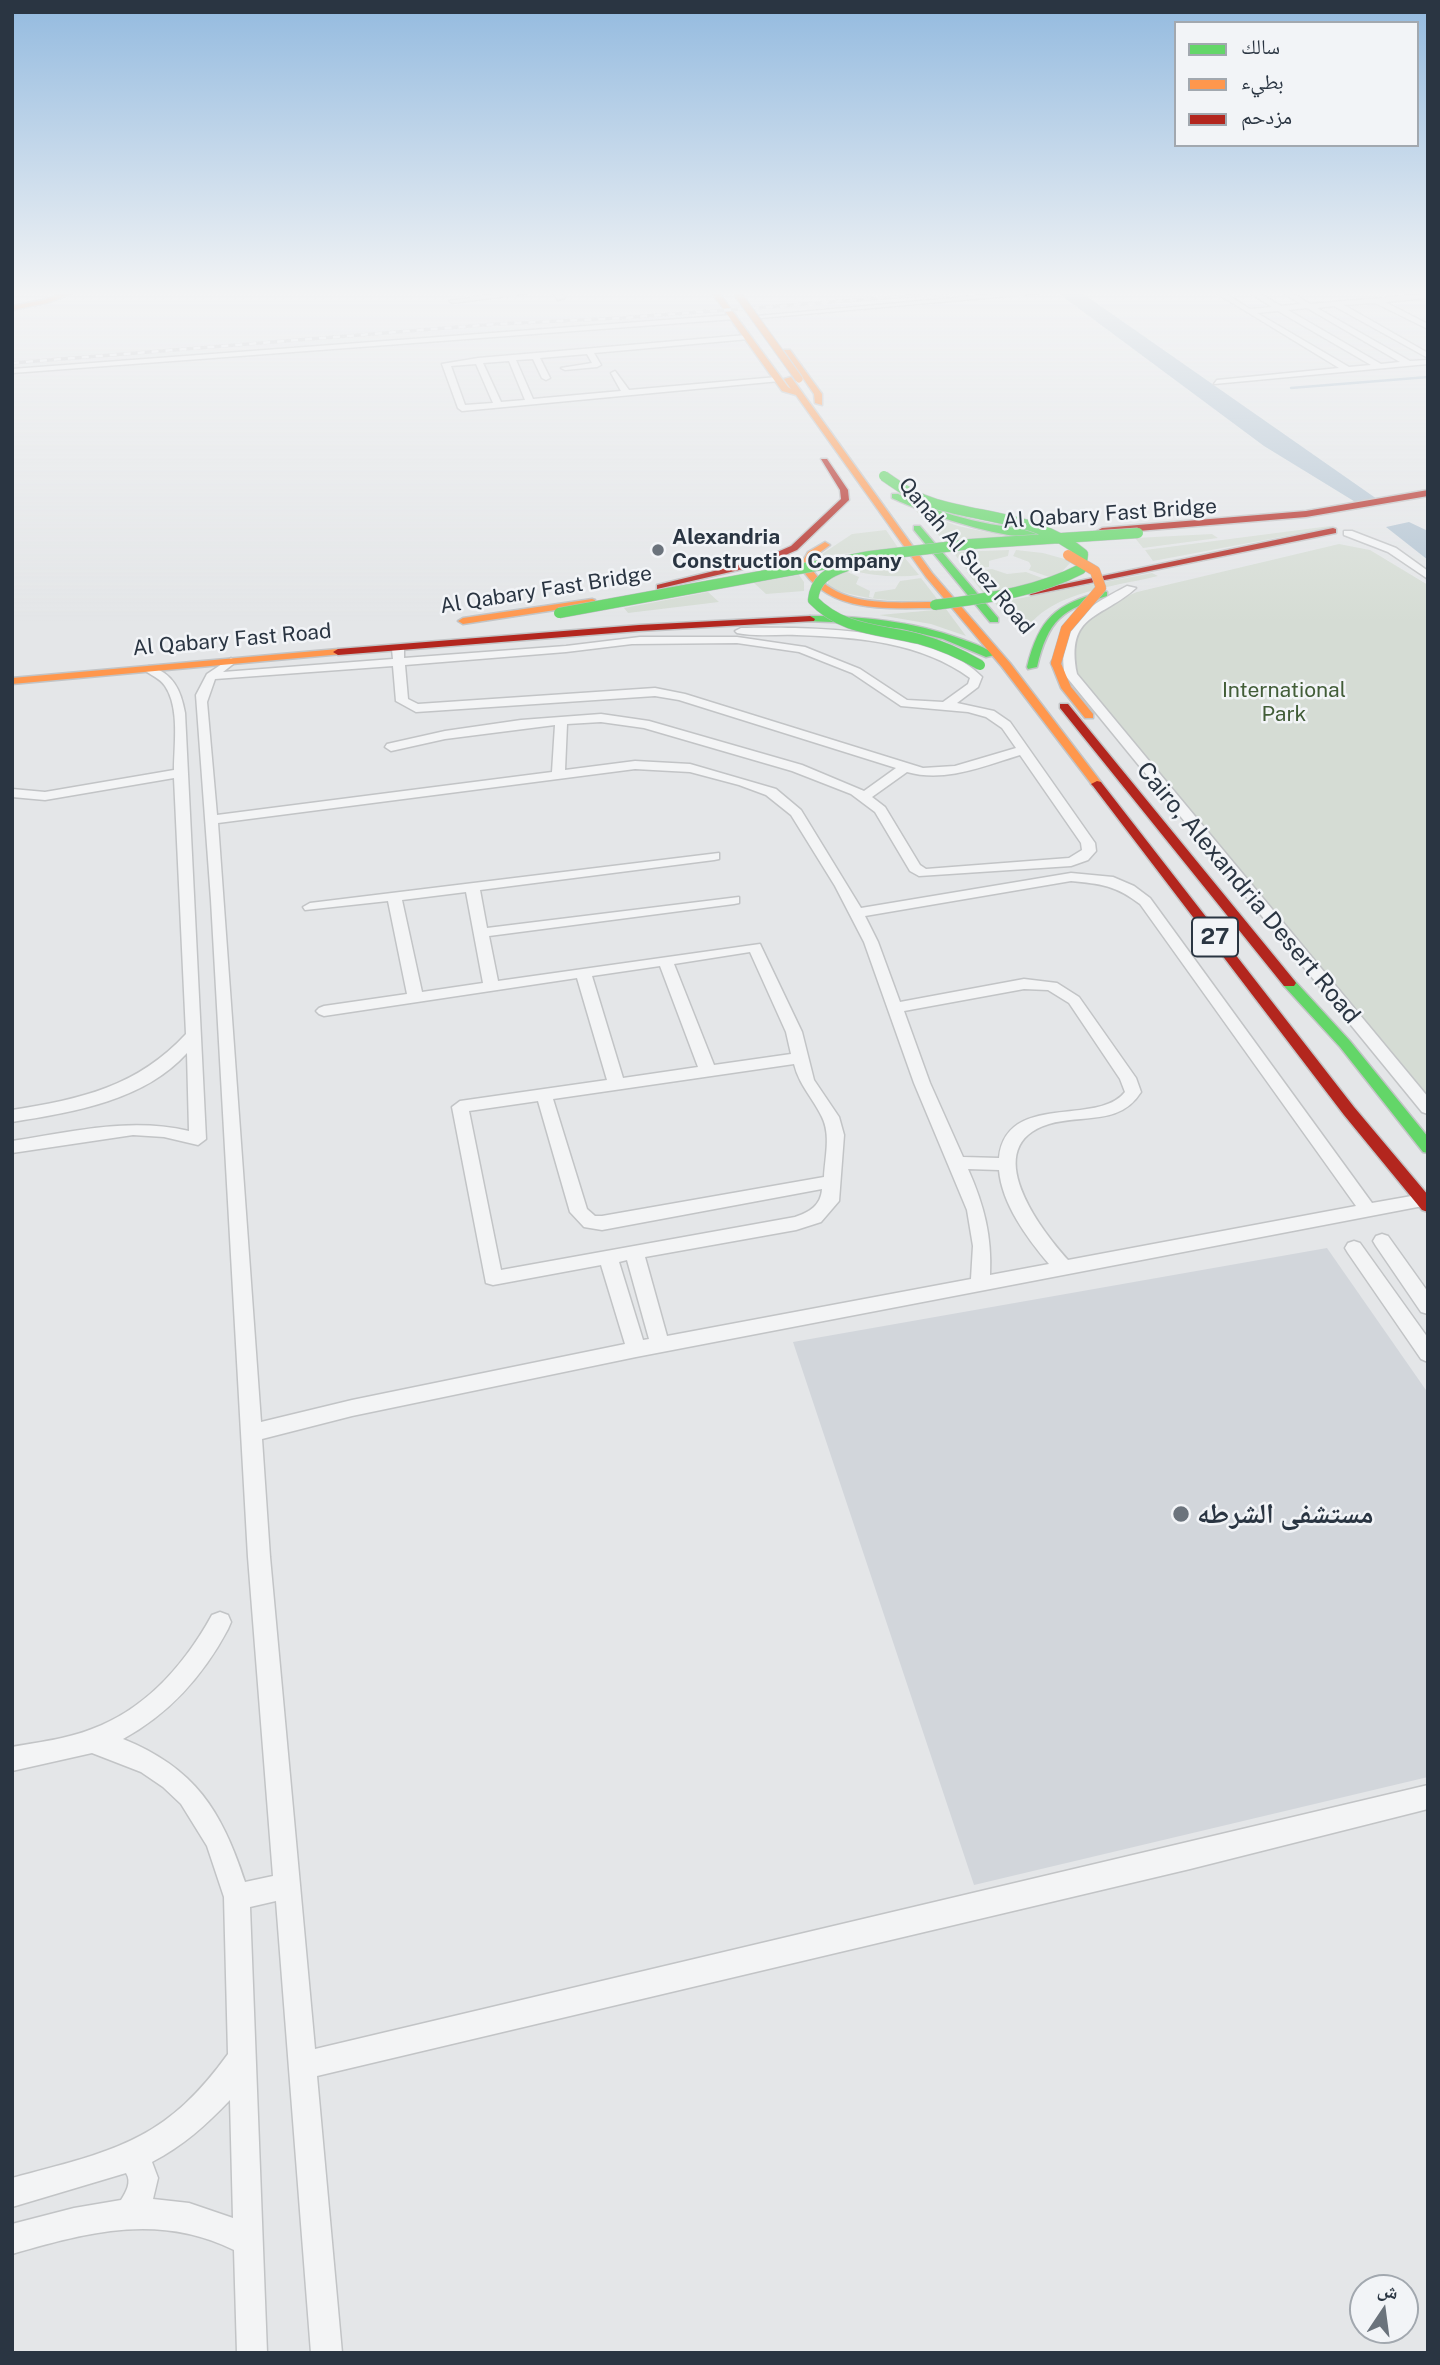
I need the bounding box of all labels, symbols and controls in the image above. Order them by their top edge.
legend [1174,21,1419,147]
text: سالك [1241,34,1280,59]
text: بطيء [1241,69,1284,94]
text: مزدحم [1241,104,1292,129]
street label: Qanah Al Suez Road [893,472,1039,640]
street label: Al Qabary Fast Bridge [1002,494,1218,534]
place label: Alexandria Construction Company [672,525,902,575]
marker: Alexandria Construction Company [650,542,666,558]
street label: Al Qabary Fast Bridge [438,561,654,619]
street label: Al Qabary Fast Road [132,619,332,661]
park label: International Park [1222,678,1346,728]
street label: Cairo, Alexandria Desert Road [1130,756,1366,1030]
road number: 27 [1192,918,1238,956]
place label: مستشفى الشرطه [1197,1497,1374,1531]
marker: مستشفى الشرطه [1171,1504,1191,1524]
north arrow [1349,2274,1419,2344]
text: ش [1376,2277,1401,2303]

